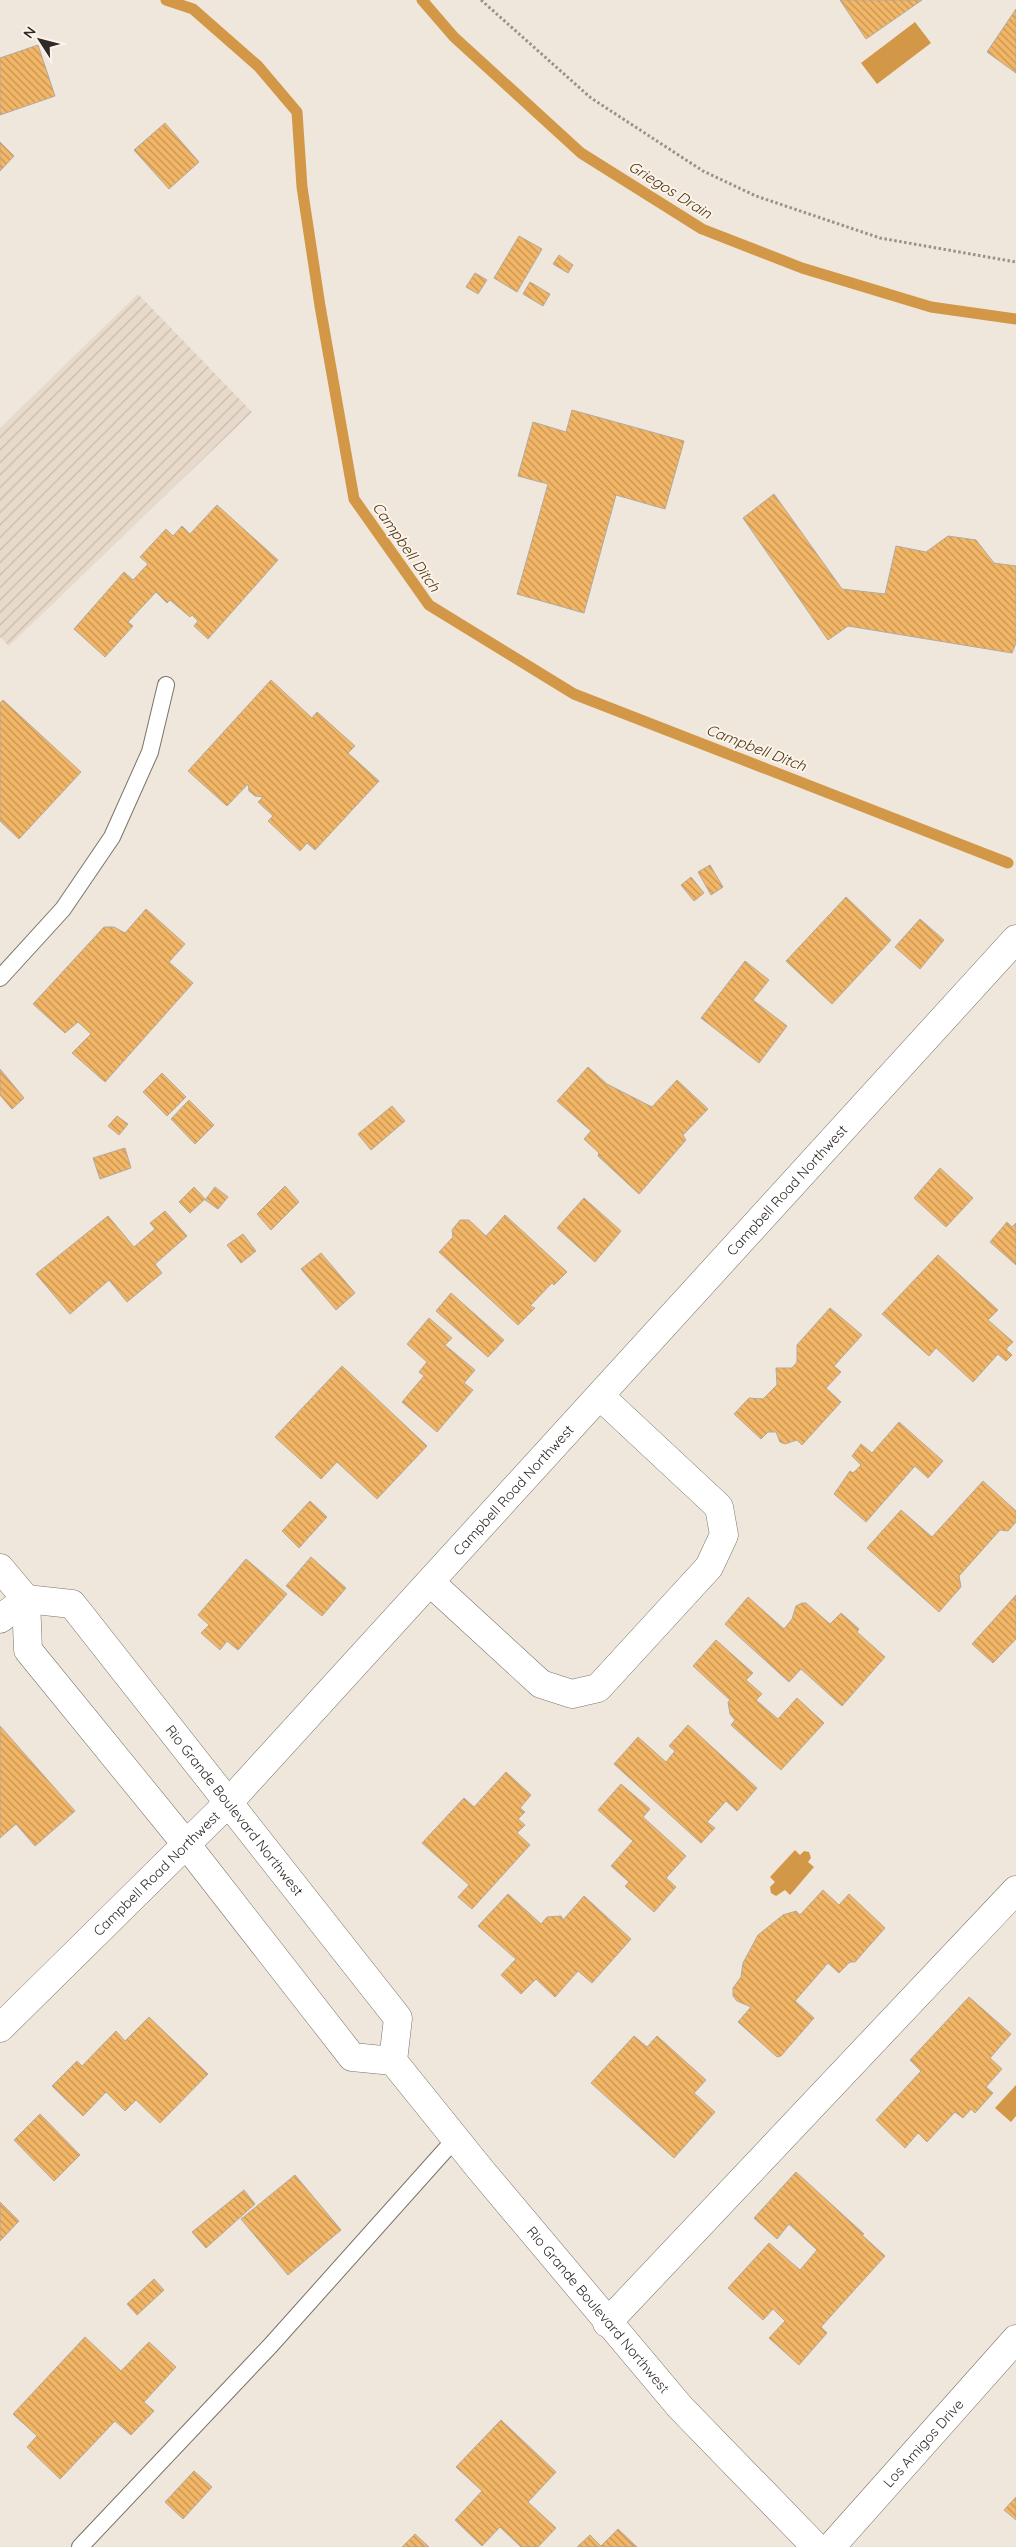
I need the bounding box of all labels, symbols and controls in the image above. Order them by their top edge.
north arrow [15,15,65,65]
text: N [19,23,40,42]
water label: Griegos Drain [625,157,716,223]
water label: Campbell Ditch [368,498,445,596]
water label: Campbell Ditch [704,720,809,775]
street label: Campbell Road Northwest [723,1121,851,1259]
street label: Campbell Road Northwest [449,1421,578,1559]
street label: Rio Grande Boulevard Northwest [162,1721,308,1900]
street label: Campbell Road Northwest [90,1807,224,1940]
street label: Rio Grande Boulevard Northwest [523,2222,674,2397]
street label: Los Amigos Drive [879,2395,967,2491]

